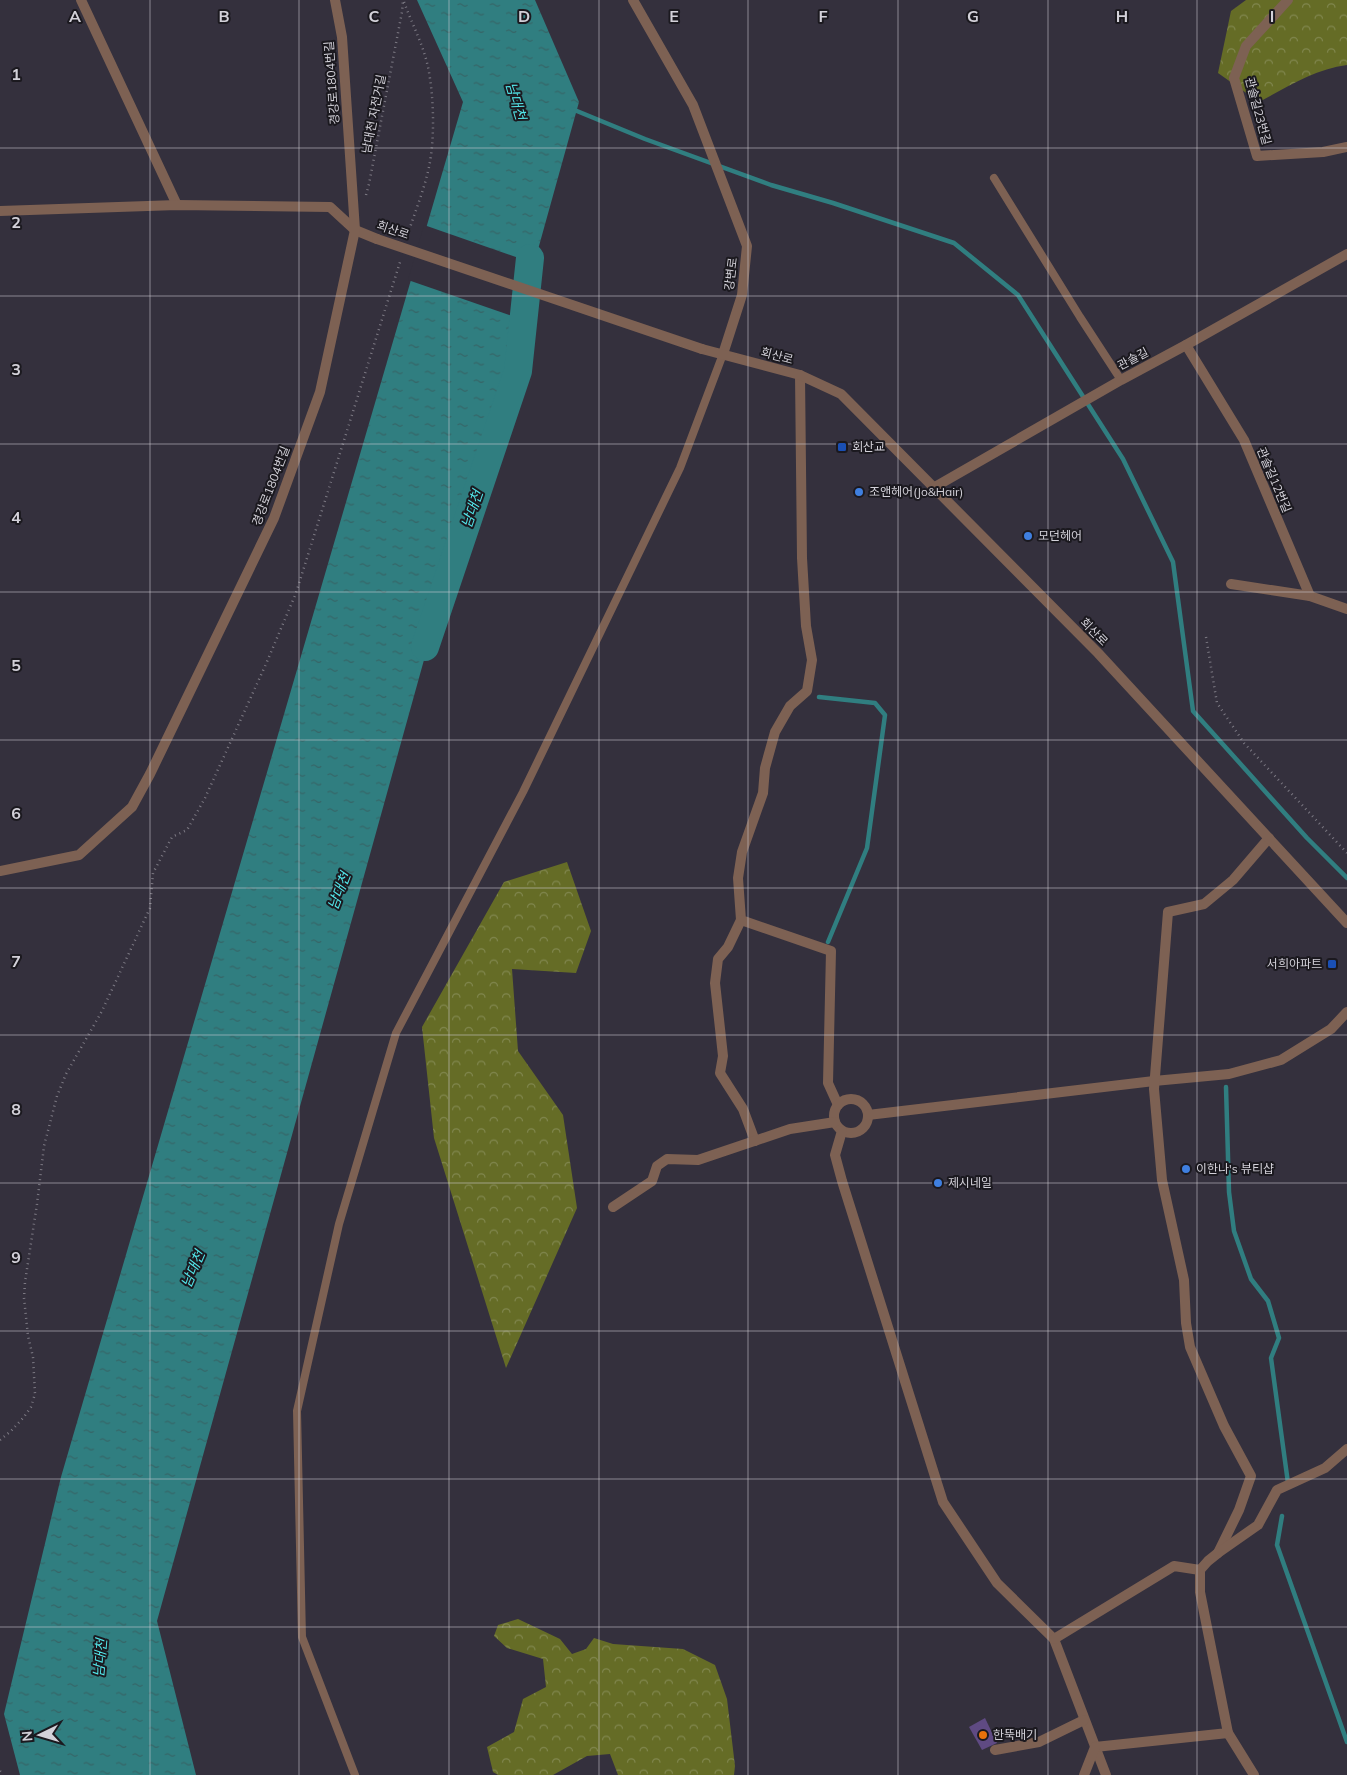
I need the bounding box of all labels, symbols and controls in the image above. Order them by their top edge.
text: A [69,6,81,26]
text: B [218,6,230,26]
text: C [369,6,380,26]
text: D [518,6,530,26]
text: E [669,6,679,26]
text: F [818,6,828,26]
text: G [967,6,979,26]
text: H [1116,6,1128,26]
text: I [1270,6,1274,26]
street label: 경강로1804번길 [321,41,342,125]
text: 1 [11,64,21,84]
street label: 남대천 자전거길 [358,73,389,155]
street label: 관솔길23번길 [1242,75,1275,146]
water label: 남대천 [502,80,530,123]
text: 2 [11,212,21,232]
street label: 회산로 [375,217,411,242]
street label: 강변로 [721,257,740,291]
street label: 회산로 [759,344,795,367]
street label: 관솔길 [1115,344,1151,373]
text: 3 [11,359,21,379]
place label: 회산교 [852,439,885,454]
marker: 회산교 [836,441,848,453]
street label: 경강로1804번길 [248,444,293,528]
street label: 관솔길12번길 [1254,445,1295,515]
place label: 조앤헤어(Jo&Hair) [869,484,963,499]
marker: 조앤헤어(Jo&Hair) [853,486,865,498]
water label: 남대천 [457,487,487,530]
text: 4 [11,507,21,527]
place label: 모던헤어 [1038,528,1082,543]
marker: 모던헤어 [1022,530,1034,542]
street label: 회산로 [1077,615,1111,649]
text: 5 [11,655,21,675]
text: 6 [11,803,21,823]
water label: 남대천 [324,869,355,912]
text: 7 [11,951,21,971]
place label: 서희아파트 [1267,956,1322,971]
marker: 서희아파트 [1326,958,1338,970]
text: 8 [11,1099,21,1119]
place label: 이한나's 뷰티샵 [1196,1161,1274,1176]
marker: 이한나's 뷰티샵 [1180,1163,1192,1175]
place label: 제시네일 [948,1175,992,1190]
marker: 제시네일 [932,1177,944,1189]
text: 9 [11,1247,21,1267]
water label: 남대천 [177,1247,209,1290]
water label: 남대천 [89,1637,111,1678]
north arrow [15,1710,65,1760]
place label: 한뚝배기 [993,1727,1037,1742]
marker: 한뚝배기 [977,1729,989,1741]
text: N [18,1730,36,1742]

